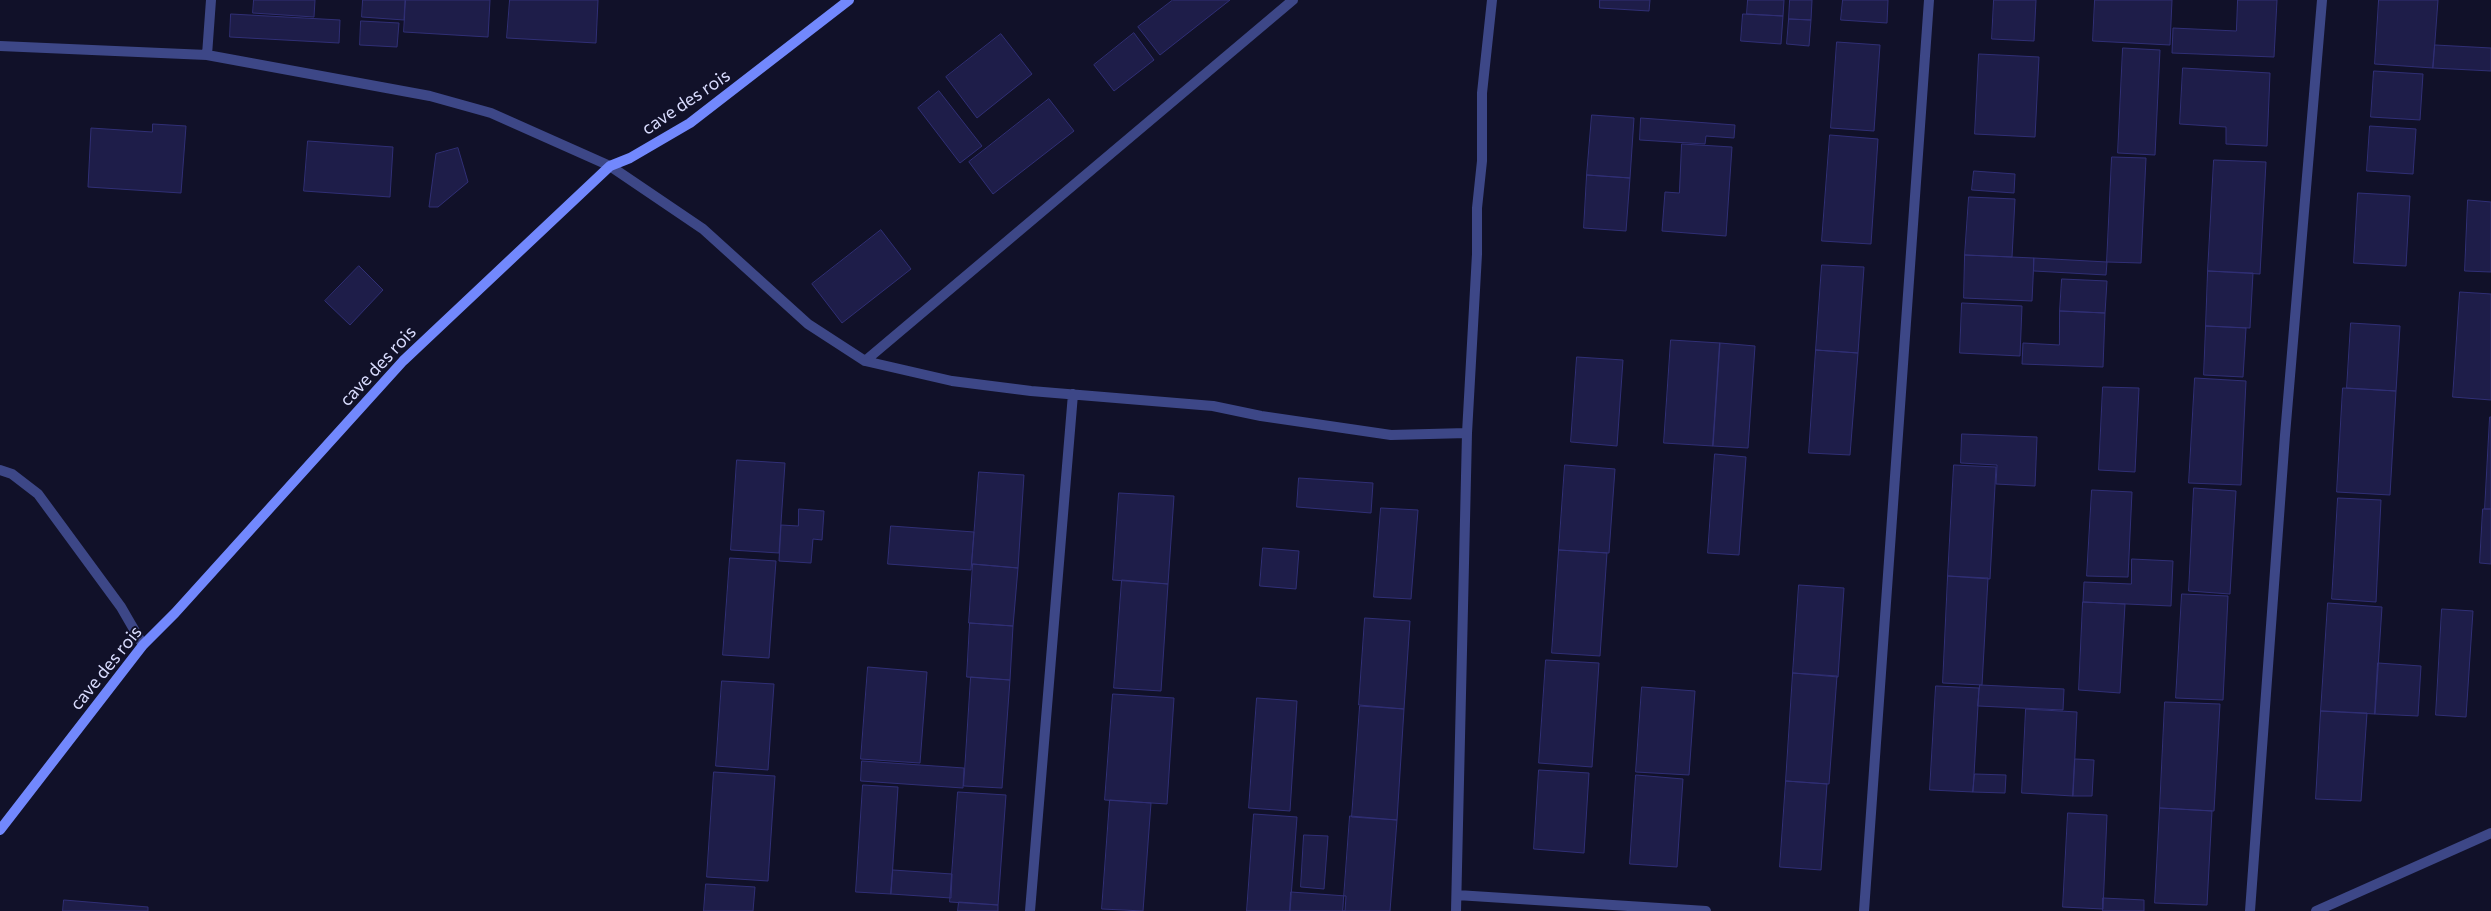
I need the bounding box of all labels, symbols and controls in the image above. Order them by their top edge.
street label: cave des rois [638,65,734,139]
street label: cave des rois [335,321,421,411]
street label: cave des rois [66,622,146,714]

